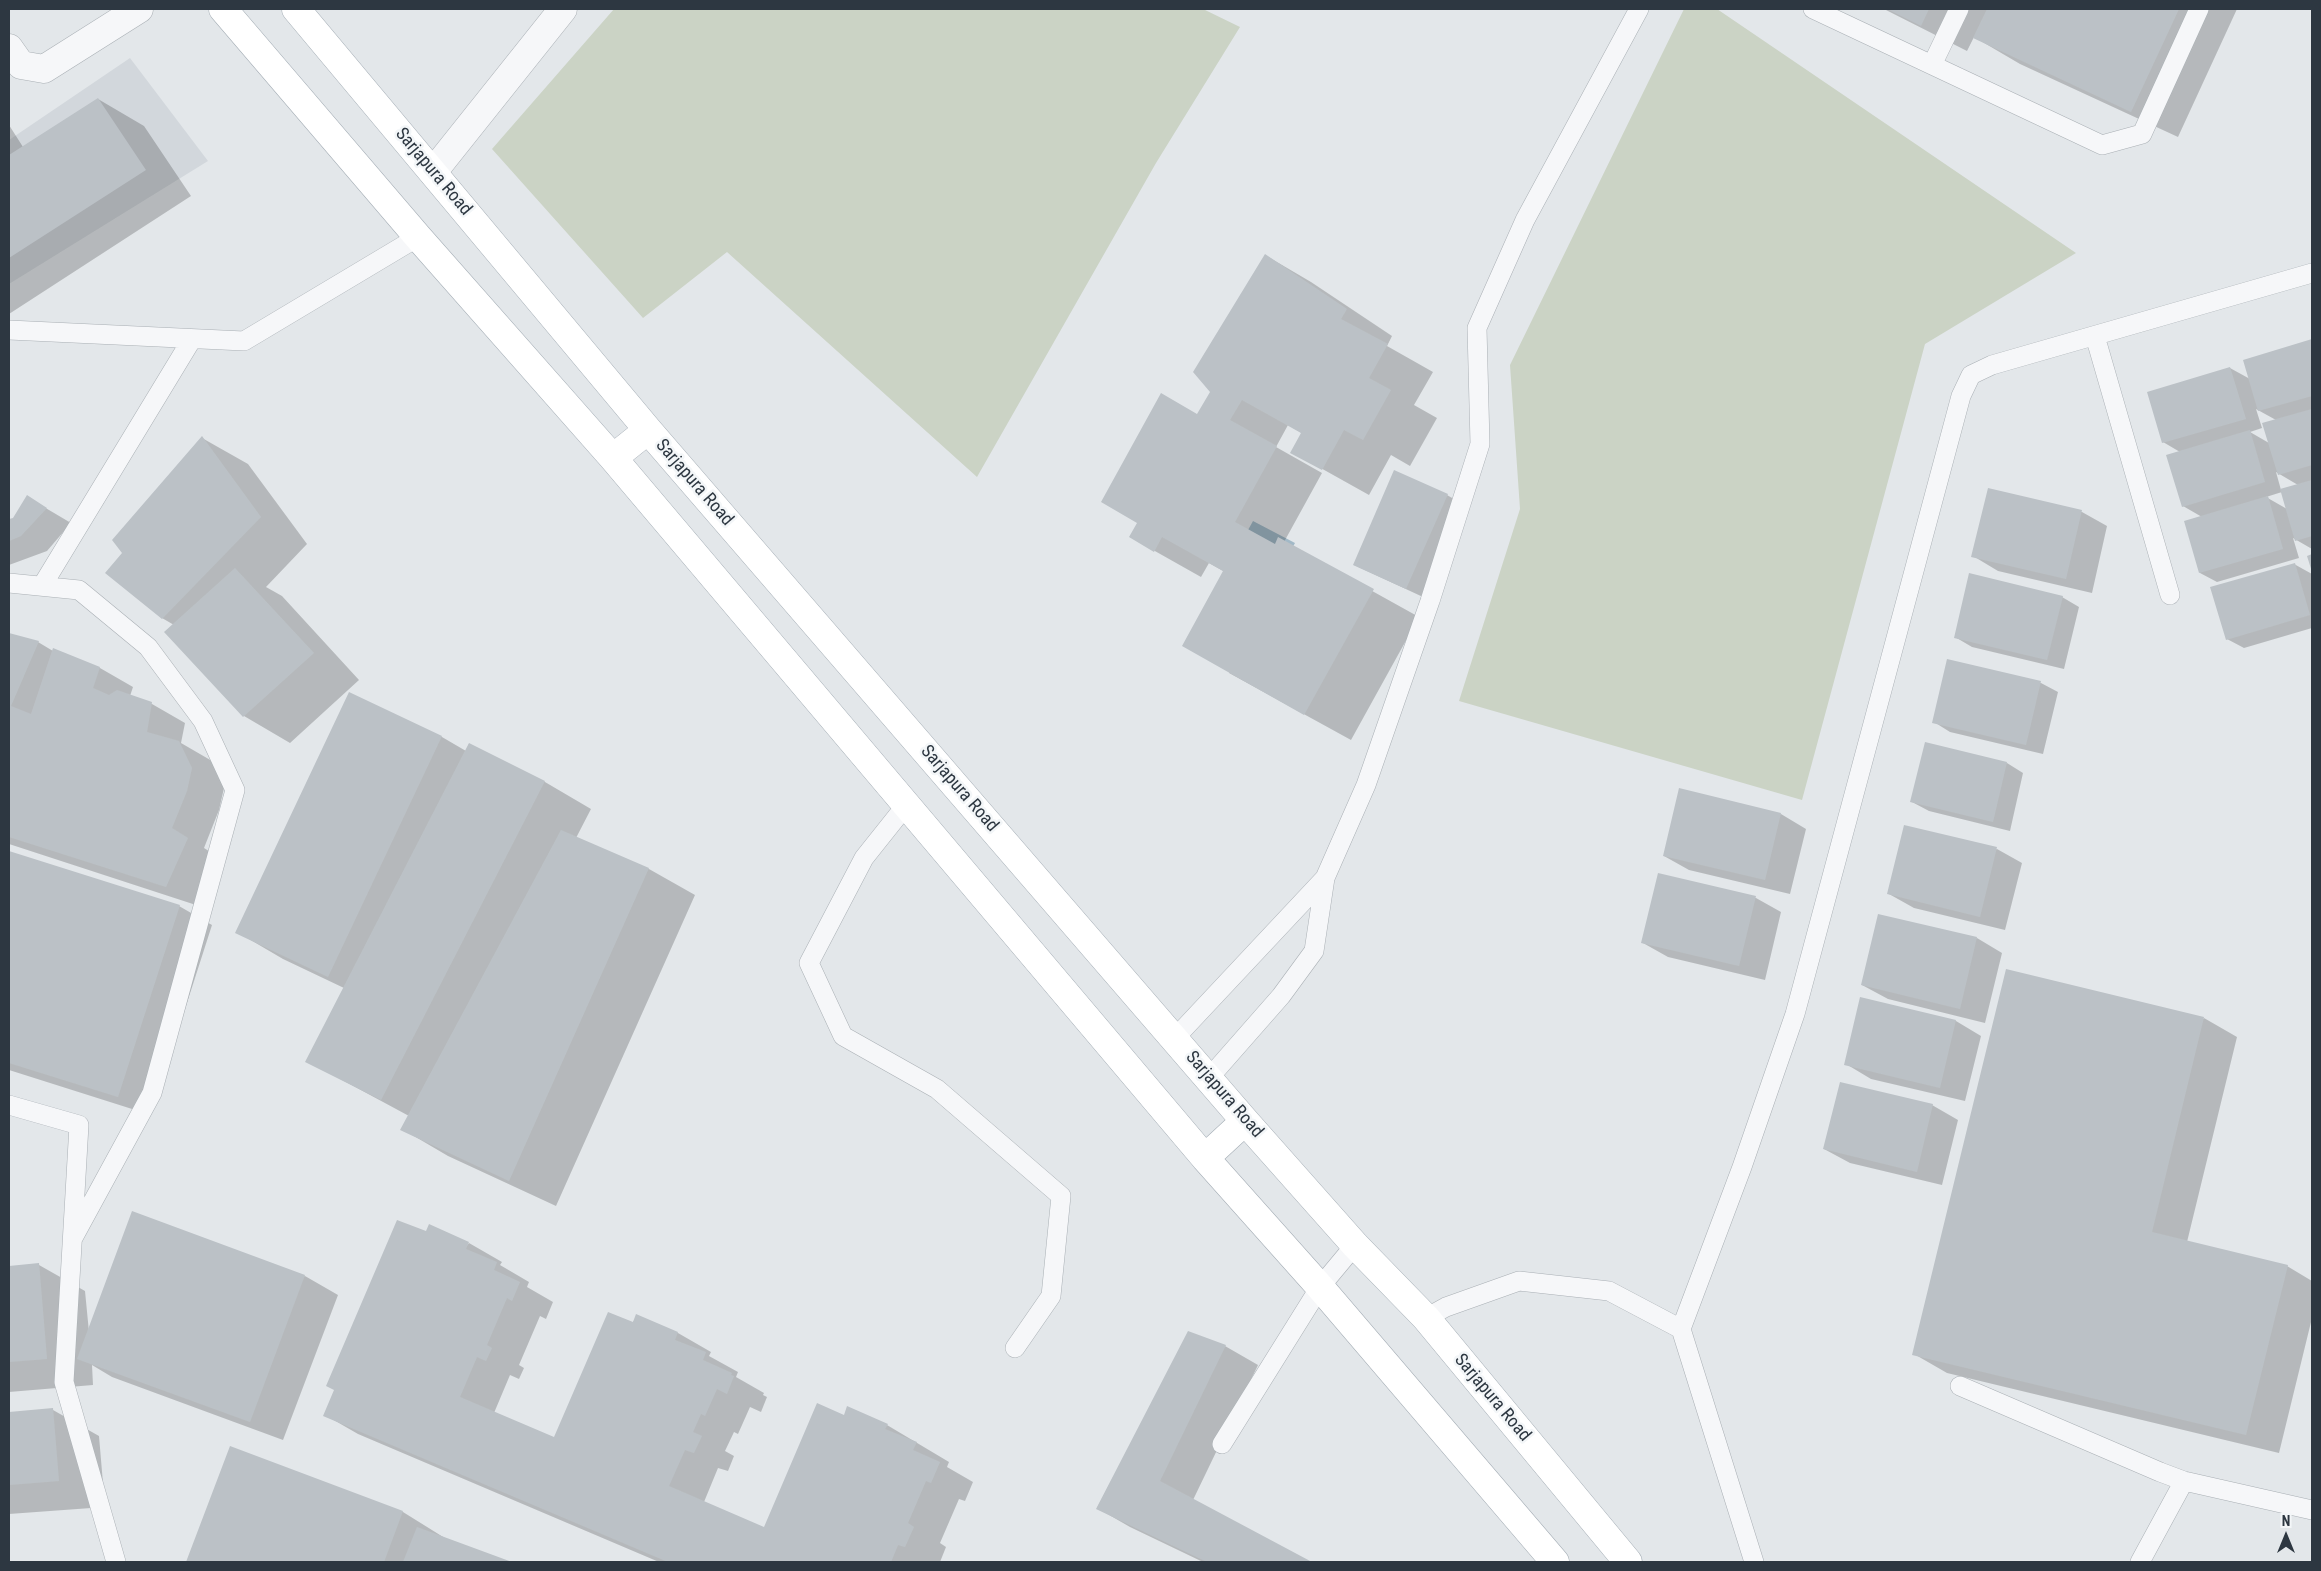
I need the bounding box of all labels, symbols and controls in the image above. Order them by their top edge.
street label: Sarjapura Road [390,124,476,220]
street label: Sarjapura Road [651,435,737,531]
street label: Sarjapura Road [916,741,1002,837]
street label: Sarjapura Road [1181,1047,1267,1143]
street label: Sarjapura Road [1449,1350,1535,1446]
north arrow [2261,1511,2311,1561]
text: N [2282,1513,2290,1529]

